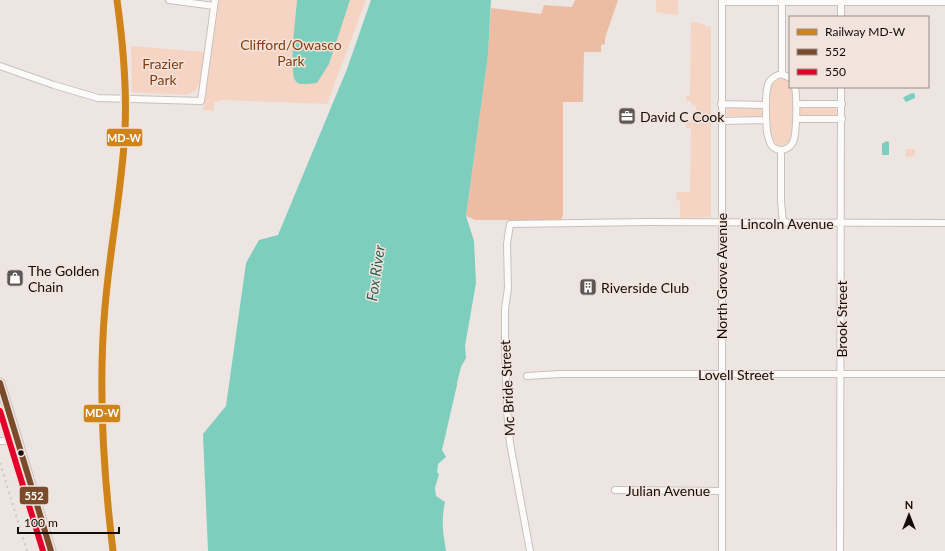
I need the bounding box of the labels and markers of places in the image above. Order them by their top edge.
office icon: David C Cook [617,106,637,126]
place label: David C Cook [640,108,725,125]
place label: The Golden Chain [28,262,99,295]
shop icon: The Golden Chain [5,268,25,288]
building icon: Riverside Club [578,277,598,297]
place label: Riverside Club [601,279,689,296]
unlabelled marker [16,448,26,458]

